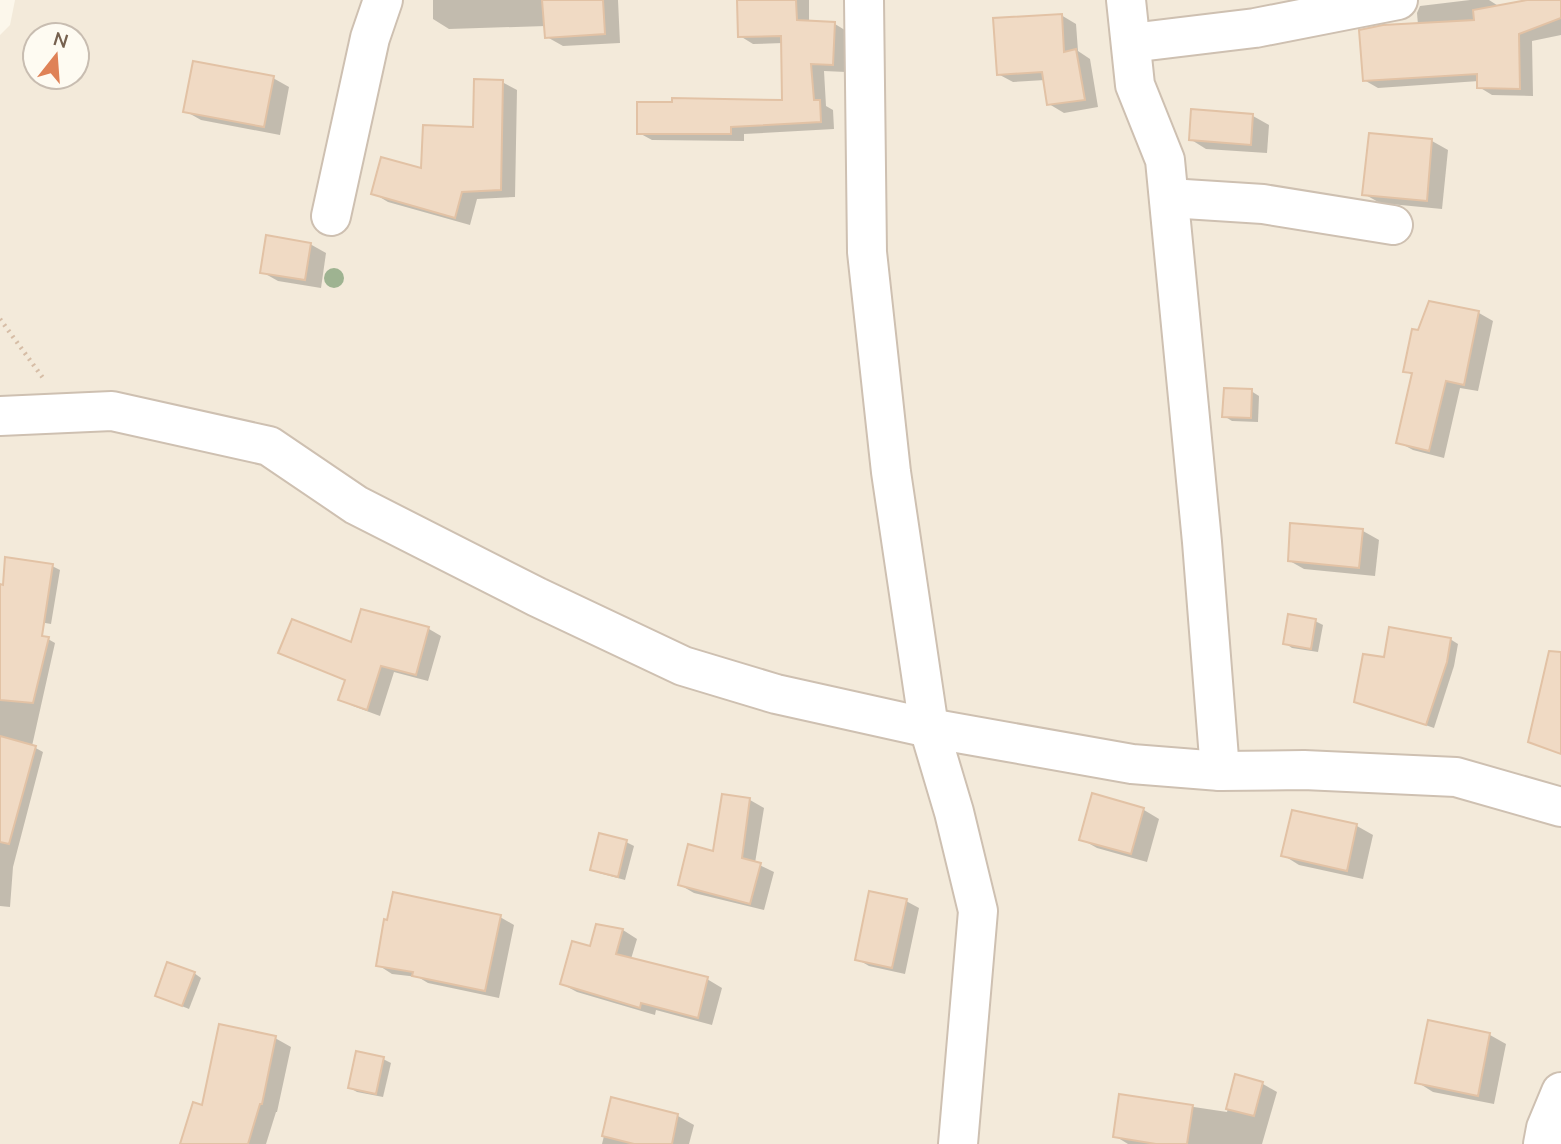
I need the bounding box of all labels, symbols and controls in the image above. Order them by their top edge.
north arrow [21,21,91,91]
text: N [51,26,71,53]

